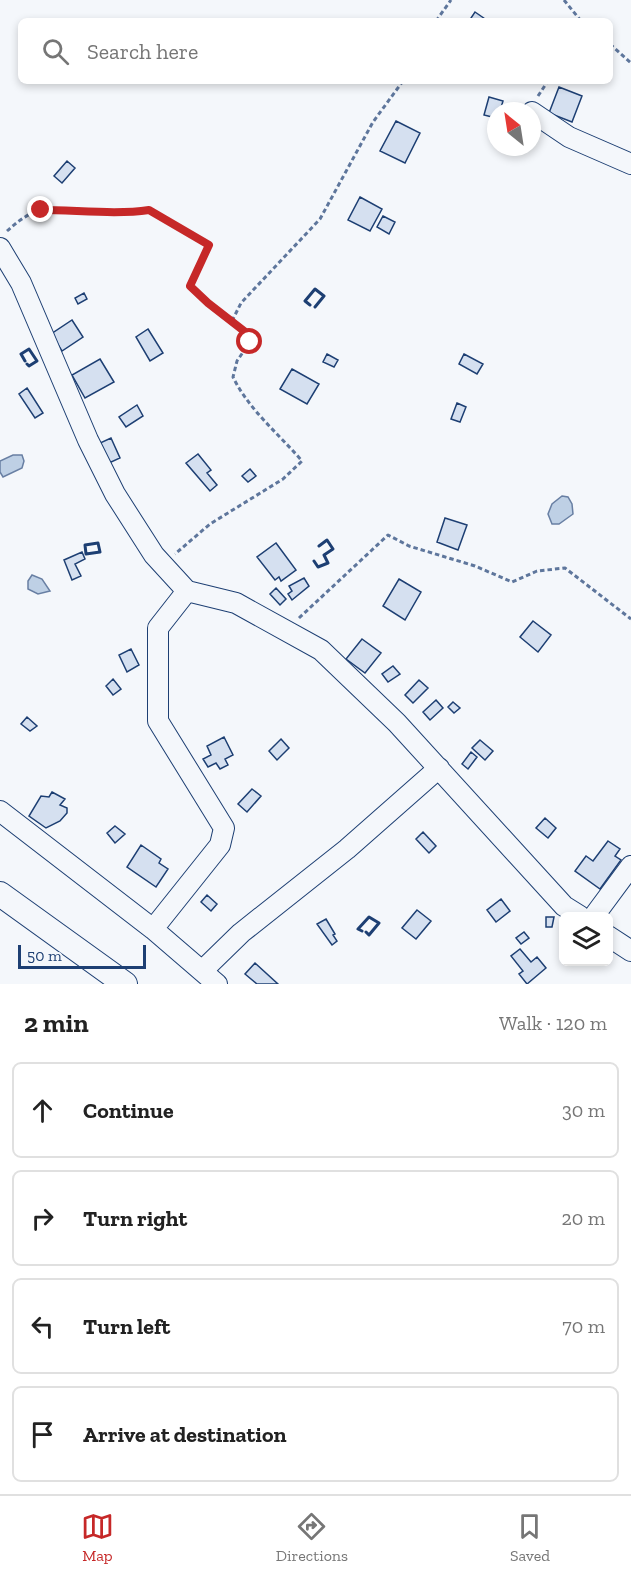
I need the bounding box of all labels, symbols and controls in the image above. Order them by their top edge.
search box [18,18,613,84]
icon: search [39,35,72,68]
text: Search here [87,38,198,65]
north arrow [487,102,541,156]
route end [27,196,53,222]
route start [236,328,262,354]
map controls [559,912,613,966]
button: layers [559,912,613,966]
scale bar [18,942,146,970]
text: 50 m [27,946,62,965]
text: 2 min [24,1007,89,1039]
text: Walk · 120 m [499,1011,607,1035]
icon: ahead [26,1094,59,1127]
text: Continue [83,1097,174,1124]
text: 30 m [562,1098,605,1122]
icon: right [26,1202,59,1235]
text: Turn right [83,1205,187,1232]
text: 20 m [561,1206,605,1230]
icon: left [26,1310,59,1343]
text: Turn left [83,1313,170,1340]
text: 70 m [562,1314,605,1338]
icon: arrive [26,1418,59,1451]
text: Arrive at destination [83,1421,286,1448]
tab: Map [81,1510,114,1565]
tab: Directions [276,1510,348,1565]
tab: Saved [510,1510,550,1565]

